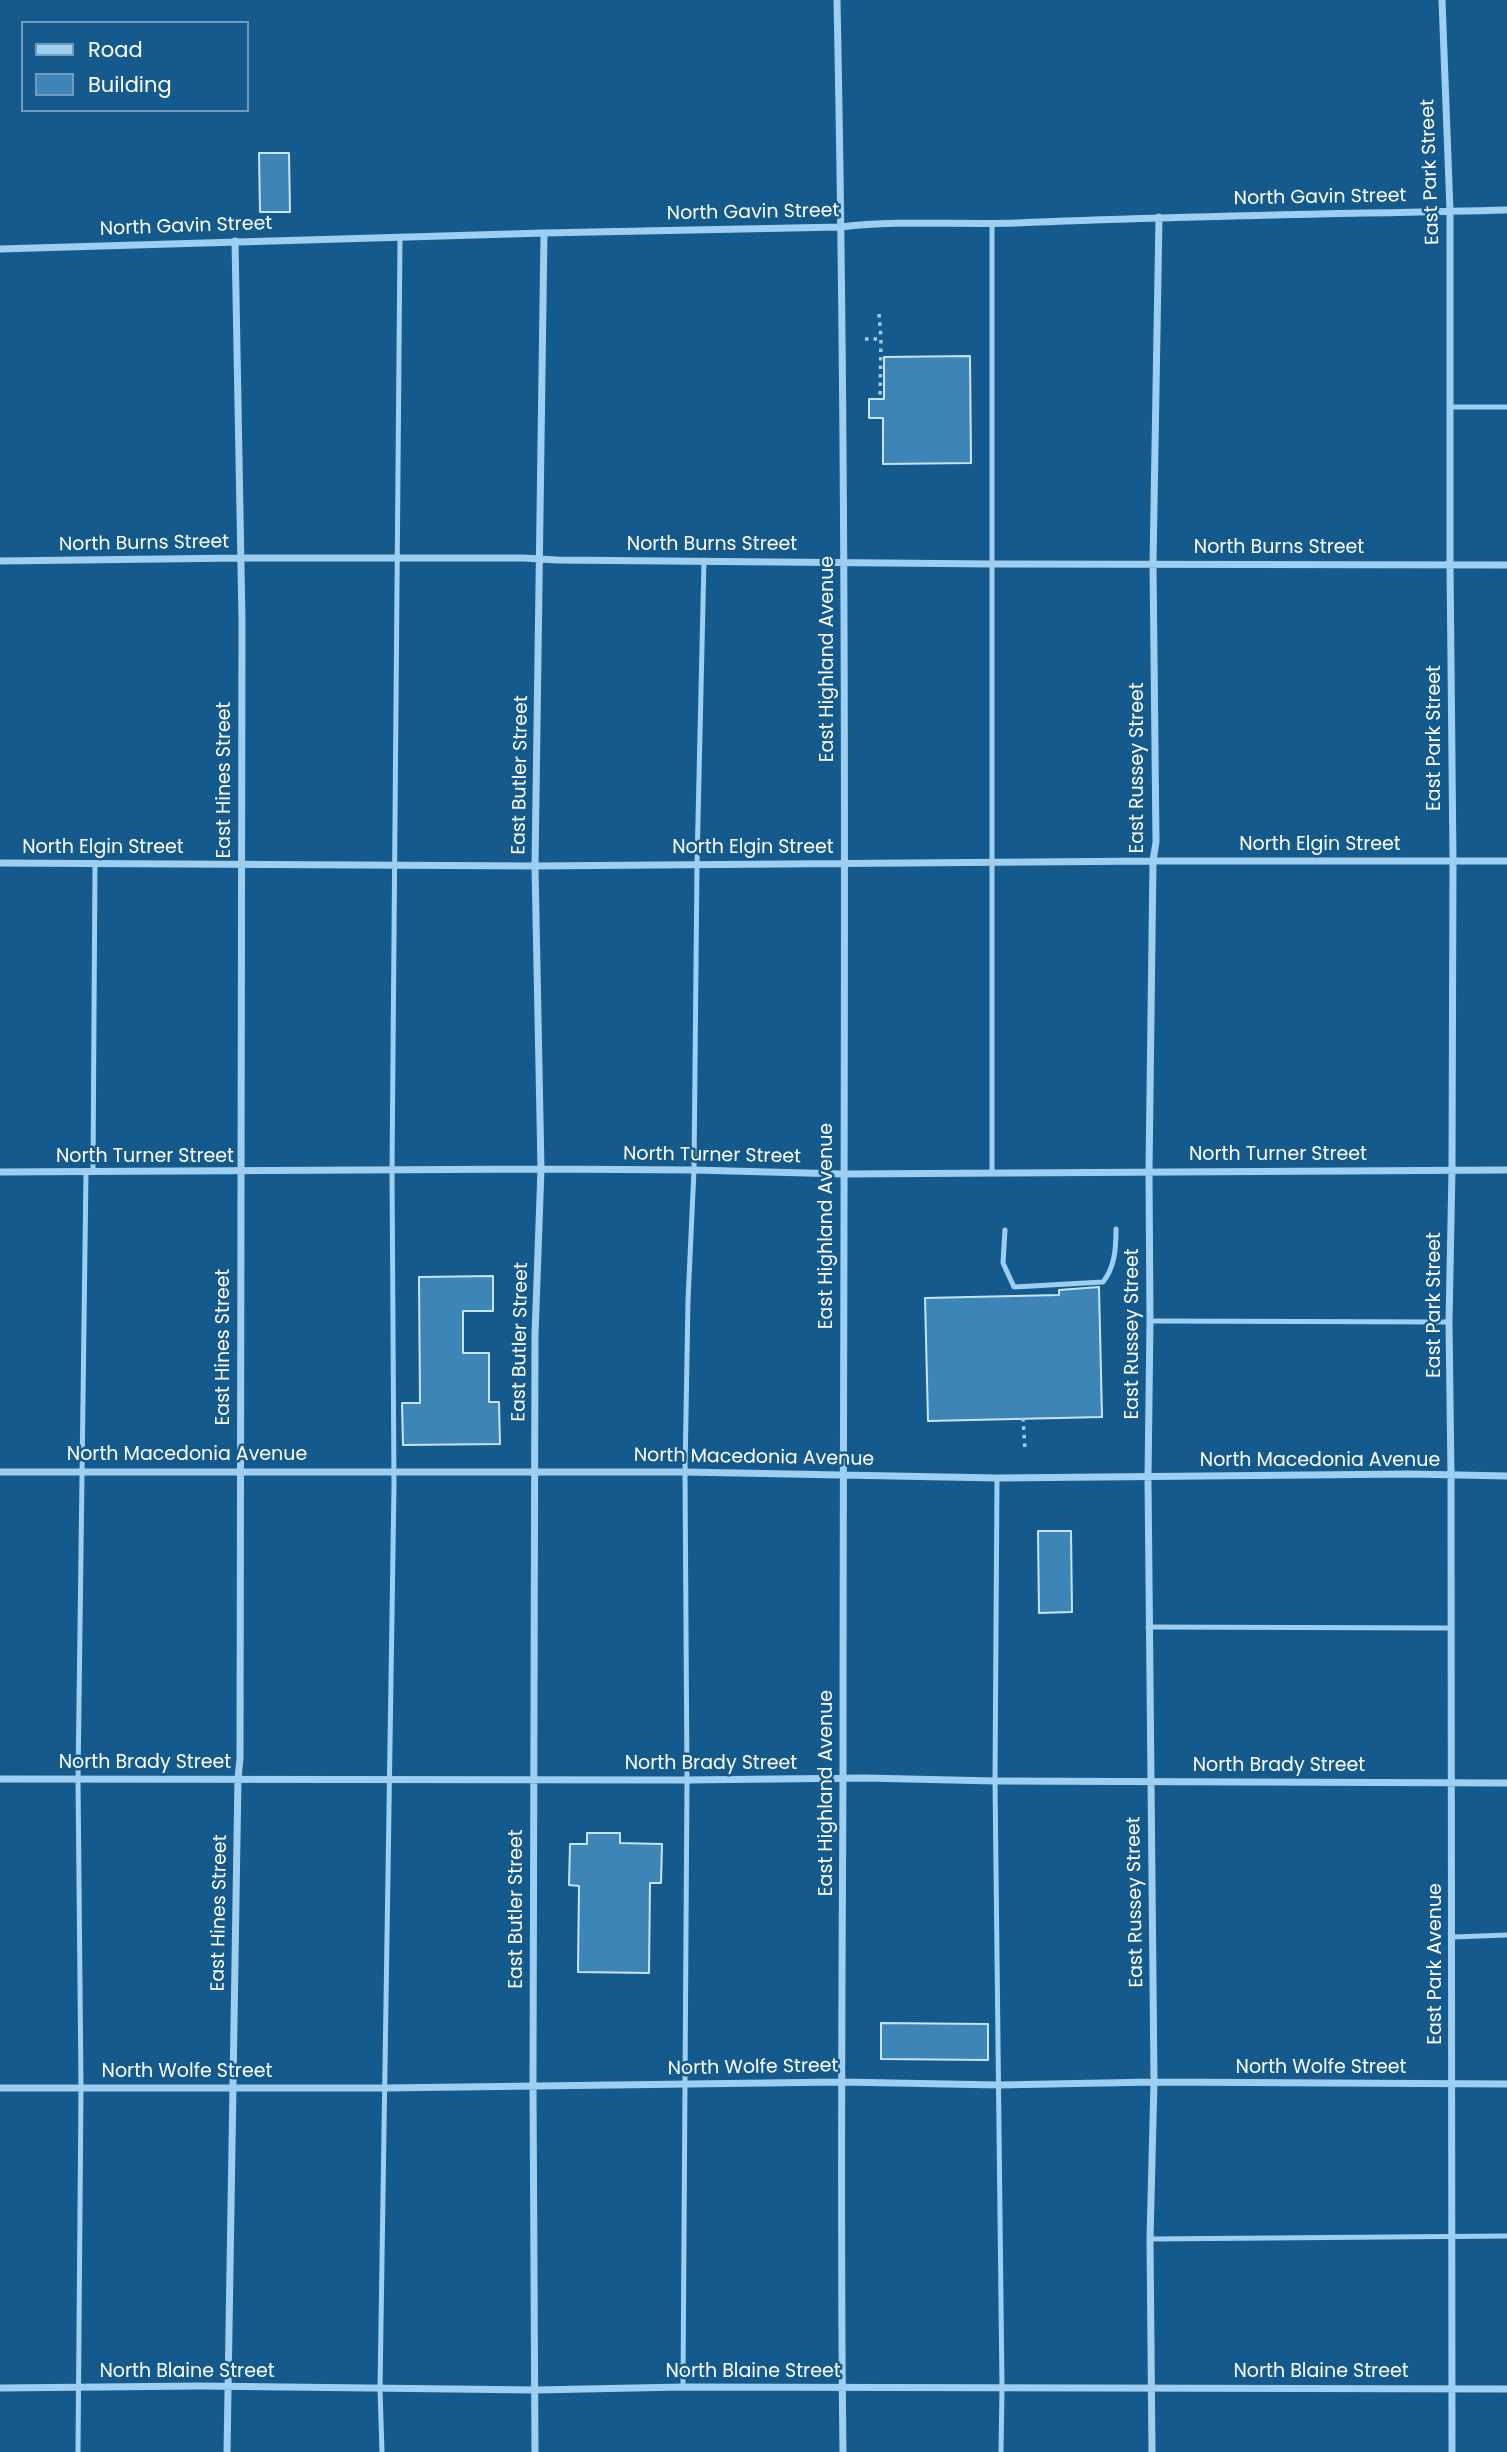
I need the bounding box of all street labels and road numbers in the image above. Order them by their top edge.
street label: East Park Street [1417,99,1445,245]
street label: North Gavin Street [1234,185,1406,211]
street label: North Gavin Street [667,200,839,226]
street label: North Gavin Street [99,213,273,241]
street label: North Burns Street [59,531,229,557]
street label: North Burns Street [627,534,797,556]
street label: North Burns Street [1194,537,1364,559]
street label: East Highland Avenue [817,556,839,762]
street label: East Park Street [1424,665,1446,811]
street label: East Russey Street [1127,682,1149,854]
street label: East Butler Street [508,695,534,855]
street label: East Hines Street [214,702,236,858]
street label: North Elgin Street [1239,834,1401,856]
street label: North Elgin Street [22,837,184,859]
street label: North Elgin Street [672,837,834,859]
street label: East Highland Avenue [816,1123,838,1329]
street label: North Turner Street [623,1143,801,1169]
street label: North Turner Street [1189,1144,1367,1166]
street label: North Turner Street [56,1146,234,1168]
street label: East Park Street [1424,1232,1446,1378]
street label: East Russey Street [1122,1248,1144,1420]
street label: East Butler Street [508,1262,534,1422]
street label: East Hines Street [213,1269,235,1425]
street label: North Macedonia Avenue [67,1444,307,1466]
street label: North Macedonia Avenue [634,1445,874,1471]
street label: North Macedonia Avenue [1200,1450,1440,1472]
street label: East Highland Avenue [816,1690,838,1896]
street label: North Brady Street [59,1752,231,1774]
street label: North Brady Street [625,1753,797,1775]
street label: North Brady Street [1193,1755,1365,1777]
street label: East Russey Street [1123,1816,1149,1988]
street label: East Butler Street [506,1829,528,1989]
street label: East Hines Street [207,1834,233,1992]
street label: East Park Avenue [1425,1883,1447,2045]
street label: North Wolfe Street [667,2055,839,2081]
street label: North Wolfe Street [1236,2057,1406,2079]
street label: North Wolfe Street [102,2061,272,2083]
street label: North Blaine Street [99,2361,275,2383]
street label: North Blaine Street [665,2361,841,2383]
street label: North Blaine Street [1233,2361,1409,2383]

